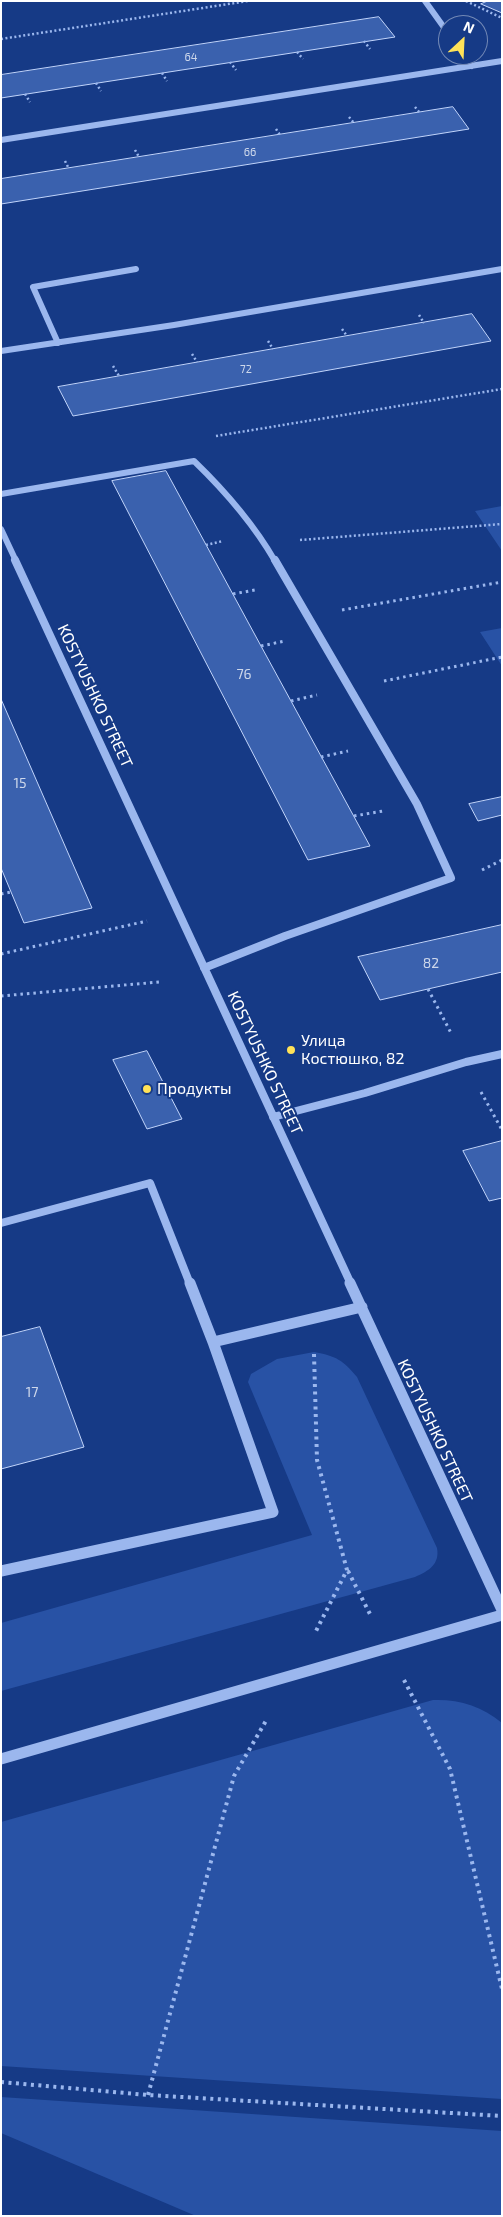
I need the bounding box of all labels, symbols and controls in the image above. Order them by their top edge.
north arrow [438,15,488,65]
text: N [461,17,477,37]
house number: 64 [184,50,198,64]
house number: 66 [244,145,256,159]
house number: 72 [240,362,252,376]
street label: KOSTYUSHKO STREET [53,621,137,771]
house number: 76 [236,666,252,682]
house number: 15 [13,775,27,791]
house number: 82 [423,955,439,971]
street label: KOSTYUSHKO STREET [223,988,307,1138]
place label: Улица Костюшко, 82 [301,1031,405,1069]
marker: Улица Костюшко, 82 [285,1044,297,1056]
place label: Продукты [157,1079,232,1099]
marker: Продукты [141,1083,153,1095]
street label: KOSTYUSHKO STREET [393,1356,477,1506]
house number: 17 [26,1384,38,1400]

